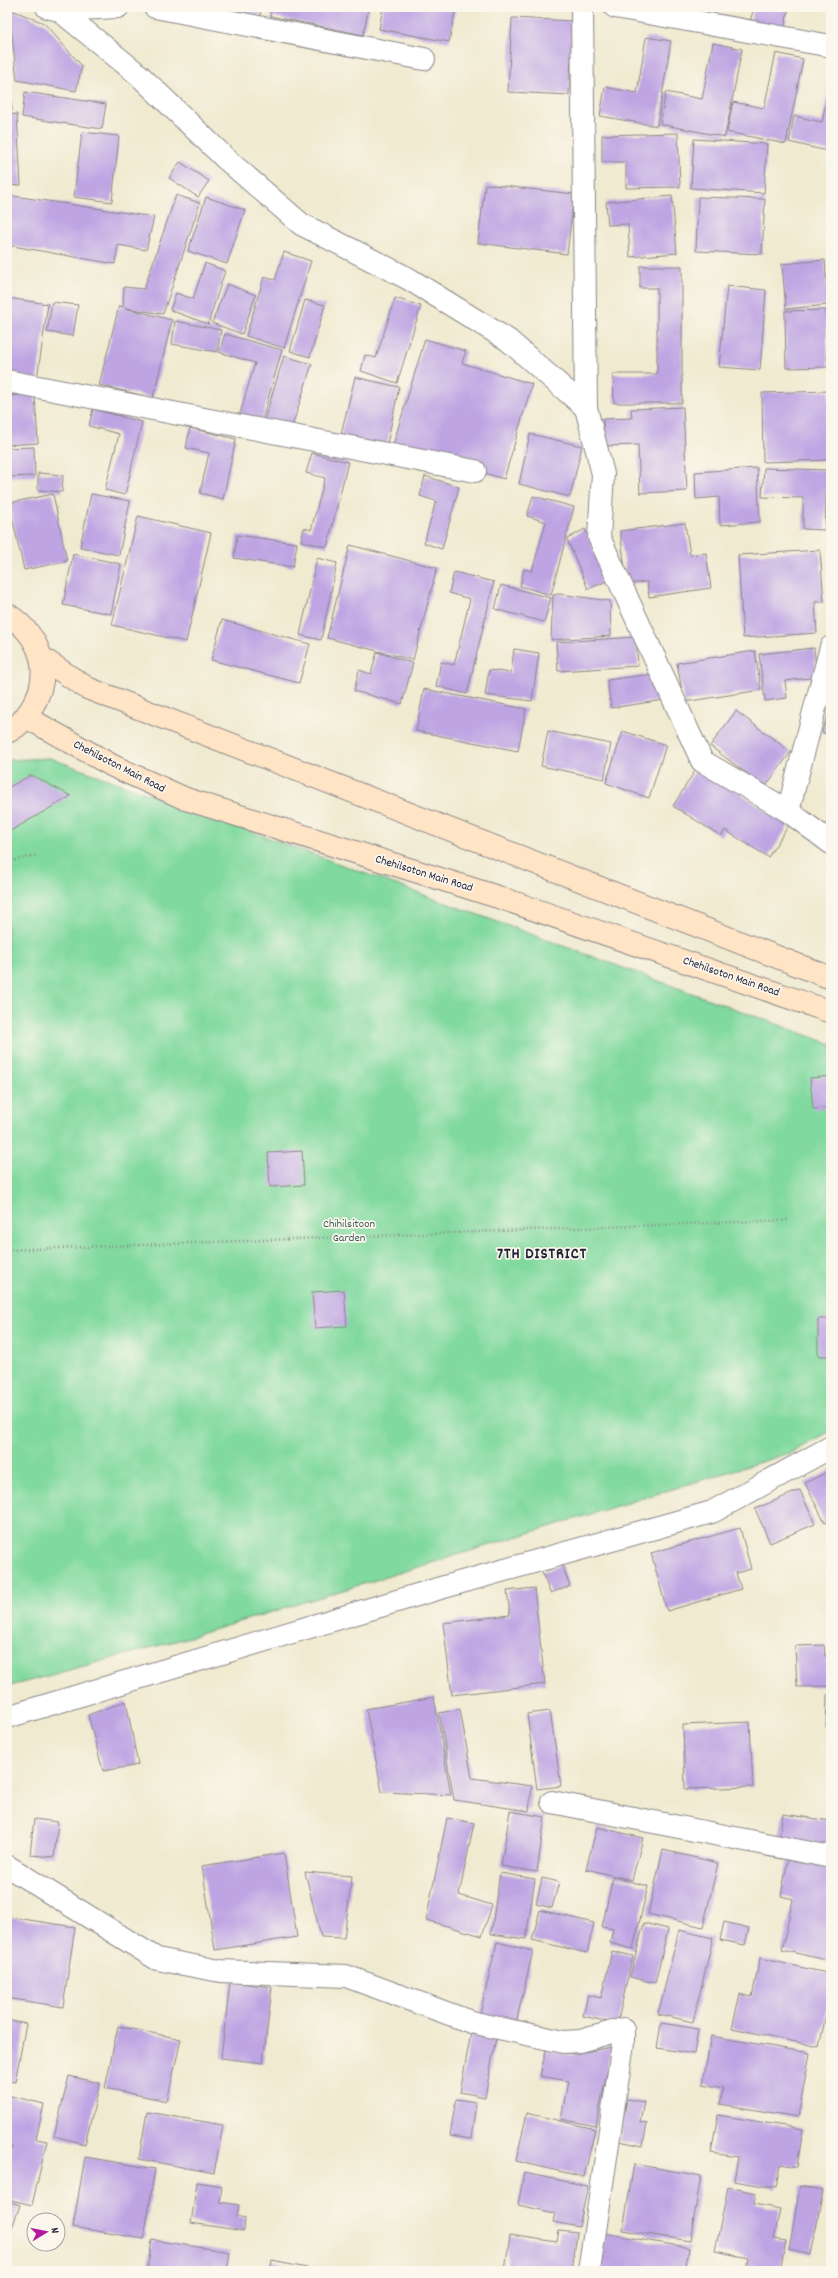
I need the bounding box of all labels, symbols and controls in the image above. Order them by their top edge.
street label: Chehilsoton Main Road [70,736,168,798]
street label: Chehilsoton Main Road [373,851,475,897]
street label: Chehilsoton Main Road [680,952,782,1002]
park label: Chihilsitoon Garden [323,1216,375,1247]
district label: 7TH DISTRICT [497,1243,587,1266]
north arrow [26,2212,66,2252]
text: N [46,2227,62,2235]

